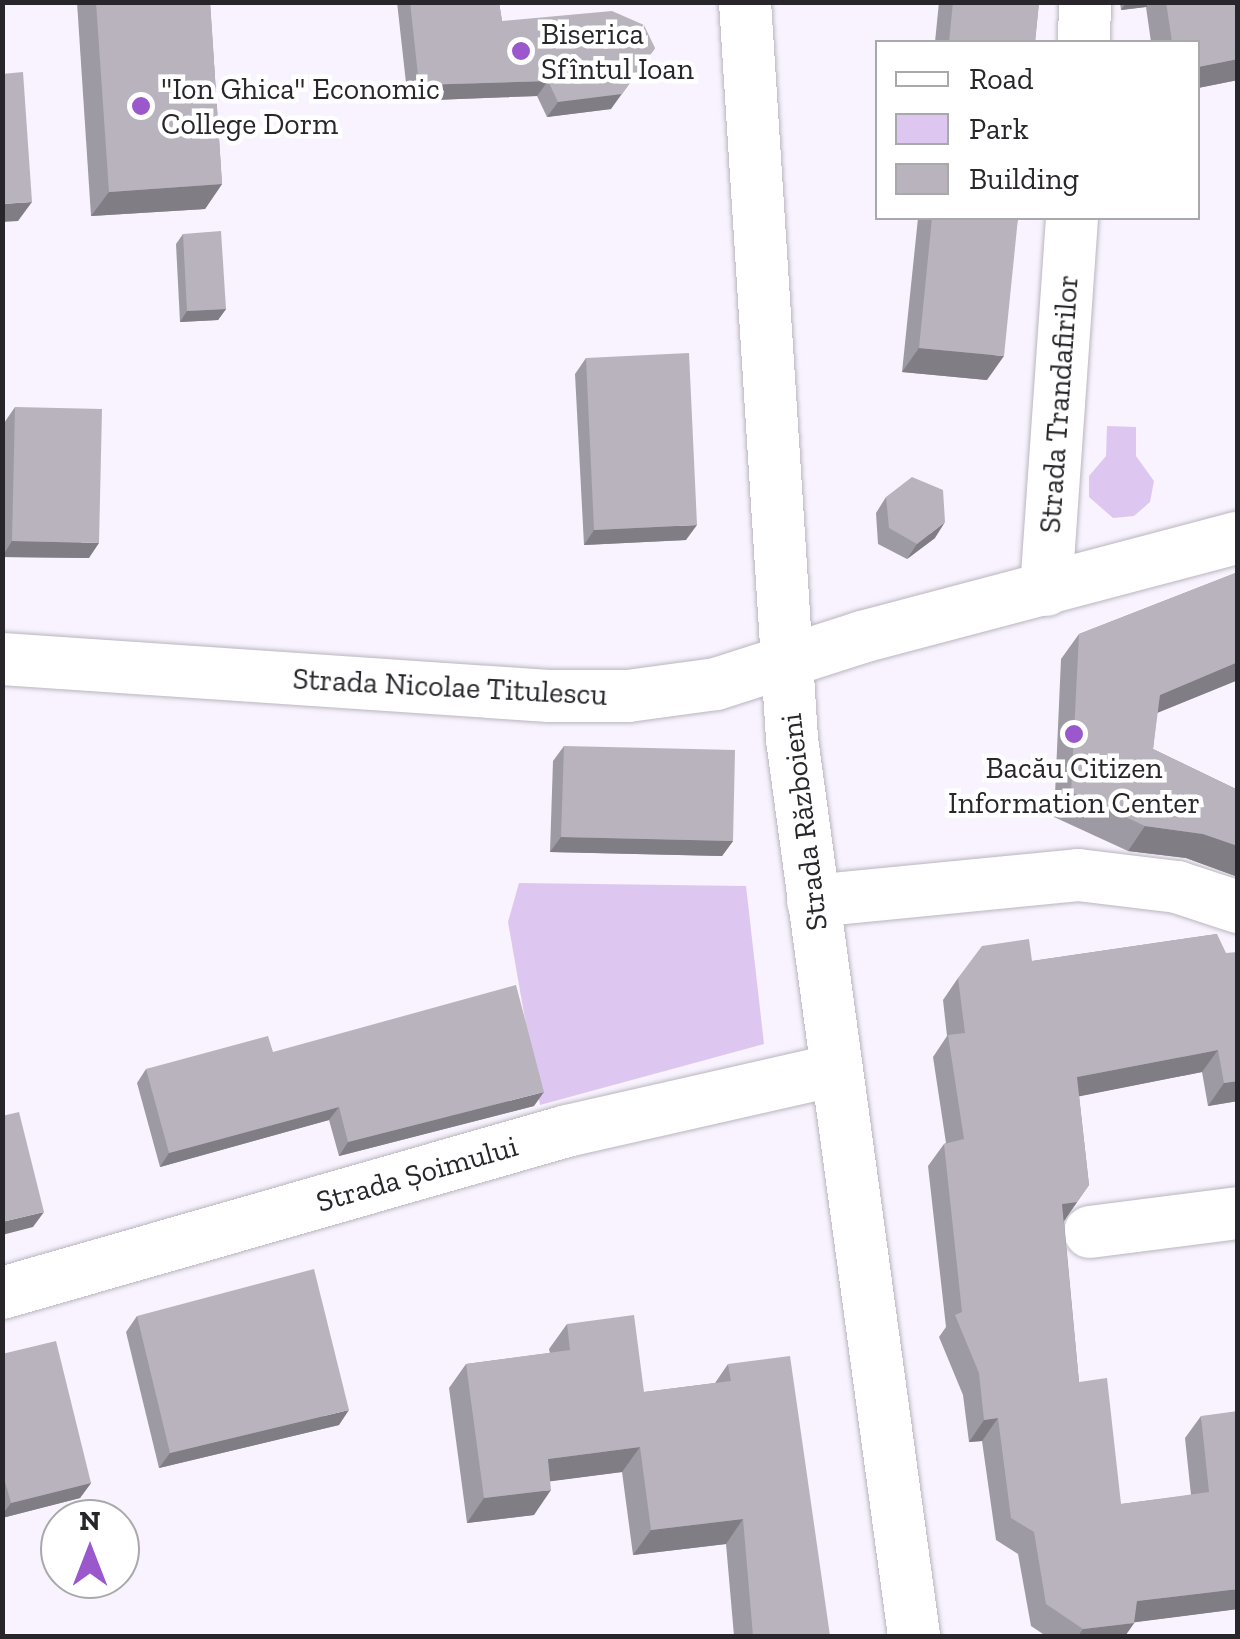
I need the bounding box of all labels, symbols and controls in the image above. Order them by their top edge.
place label: Biserica Sfîntul Ioan [541,16,694,86]
marker: Biserica Sfîntul Ioan [510,40,532,62]
legend [875,40,1200,220]
text: Road [969,61,1034,97]
place label: "Ion Ghica" Economic College Dorm [161,71,440,142]
marker: "Ion Ghica" Economic College Dorm [130,95,152,117]
text: Park [969,111,1029,147]
text: Building [969,161,1079,197]
street label: Strada Trandafirilor [1032,273,1086,535]
street label: Strada Nicolae Titulescu [292,661,608,713]
street label: Strada Războieni [773,711,835,933]
marker: Bacău Citizen Information Center [1063,723,1085,745]
place label: Bacău Citizen Information Center [948,750,1200,820]
street label: Strada Șoimului [312,1128,522,1220]
north arrow [40,1499,140,1599]
text: N [79,1504,101,1537]

